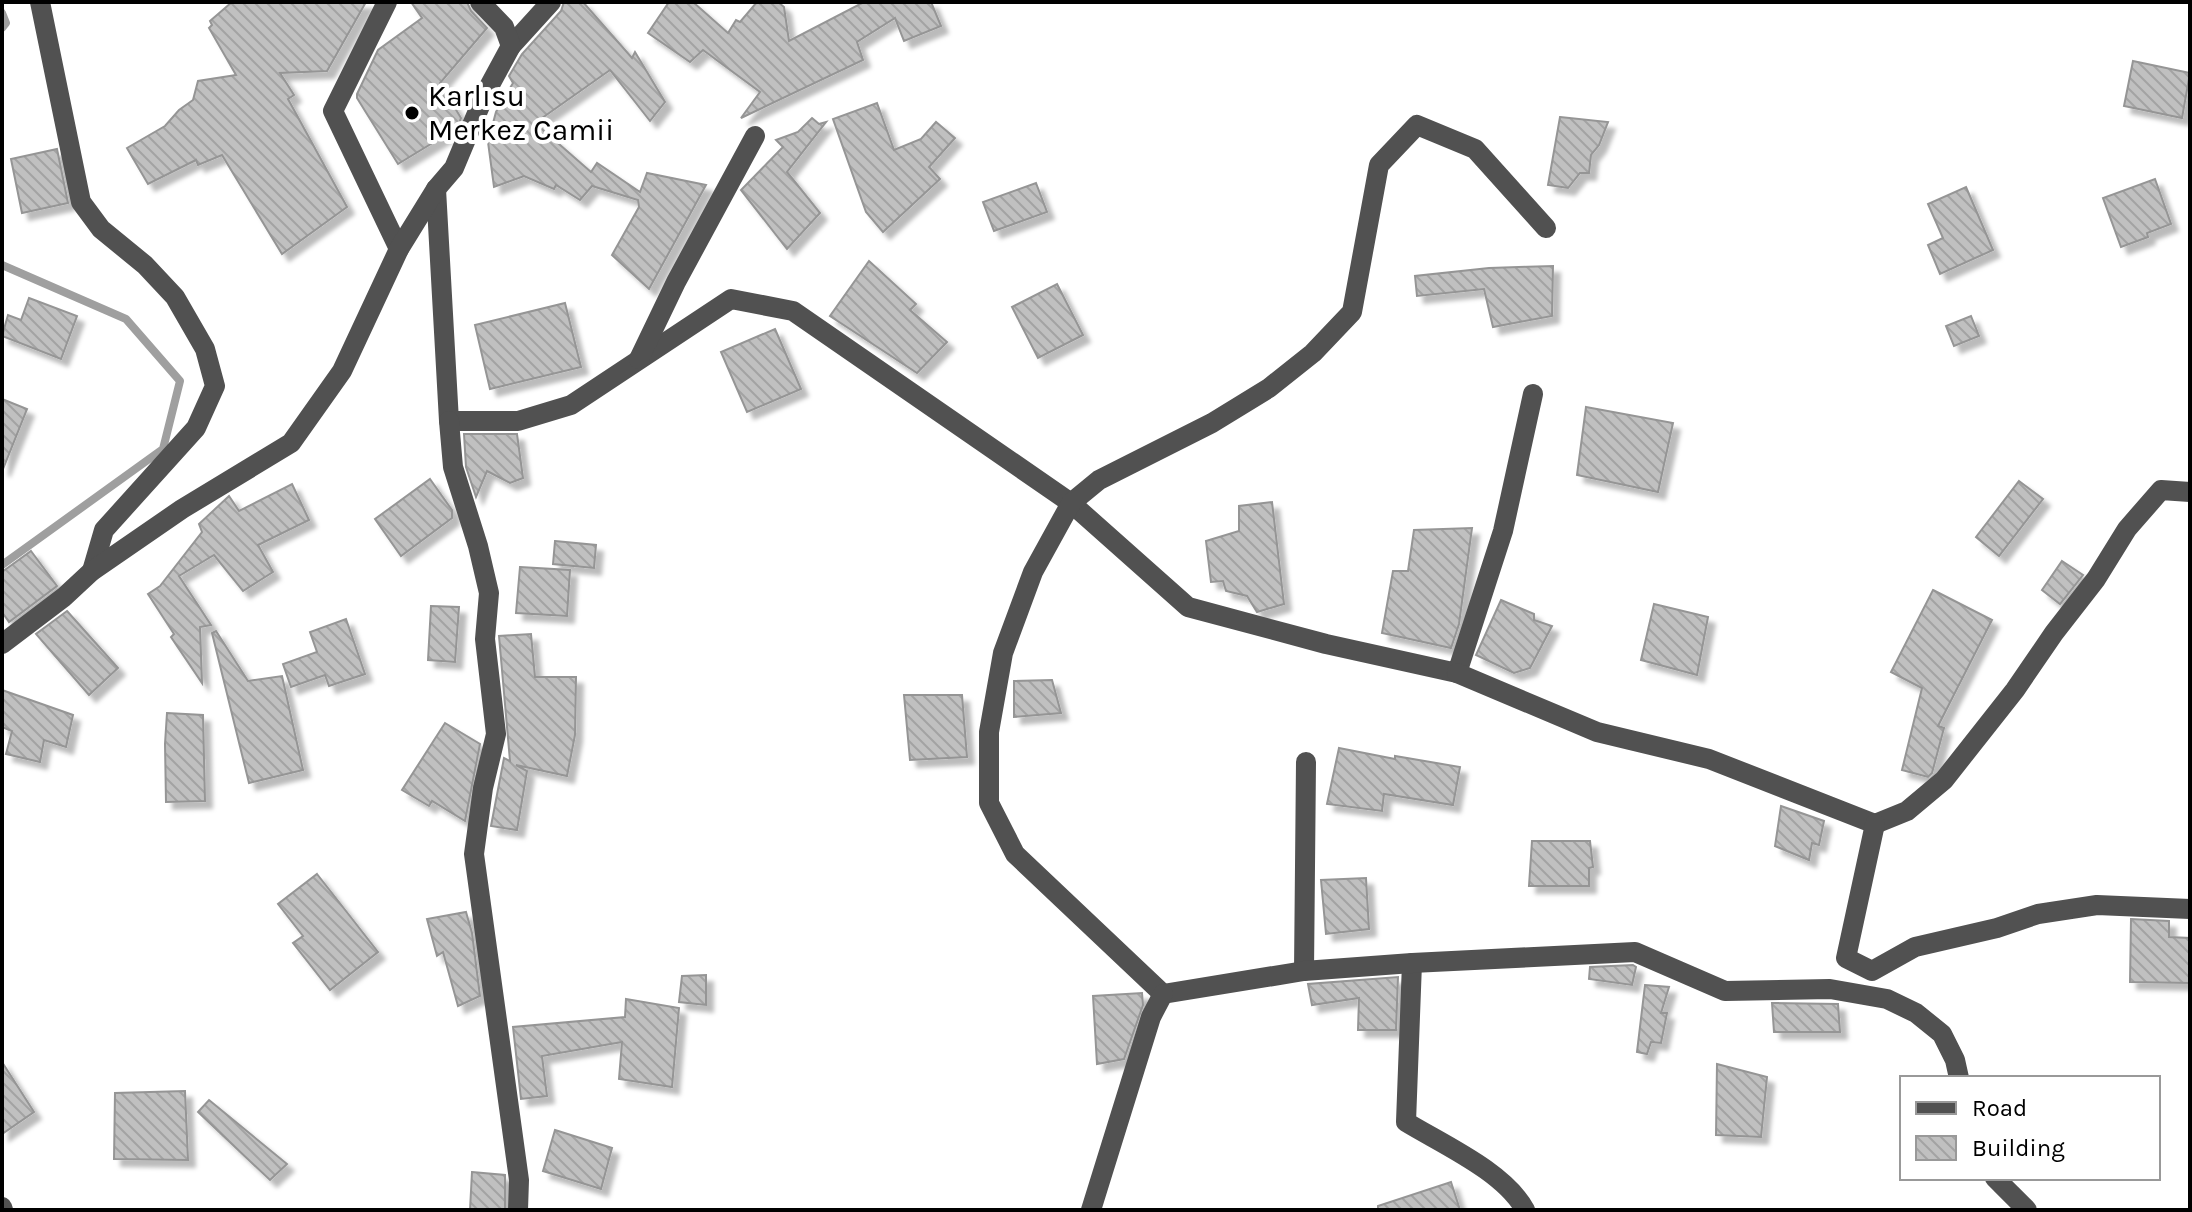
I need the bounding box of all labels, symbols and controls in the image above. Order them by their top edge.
place label: Karlısu Merkez Camii [428,78,614,148]
marker: Karlısu Merkez Camii [403,104,421,122]
legend [1900,1076,2160,1180]
text: Road [1972,1094,2027,1122]
text: Building [1972,1134,2065,1162]

